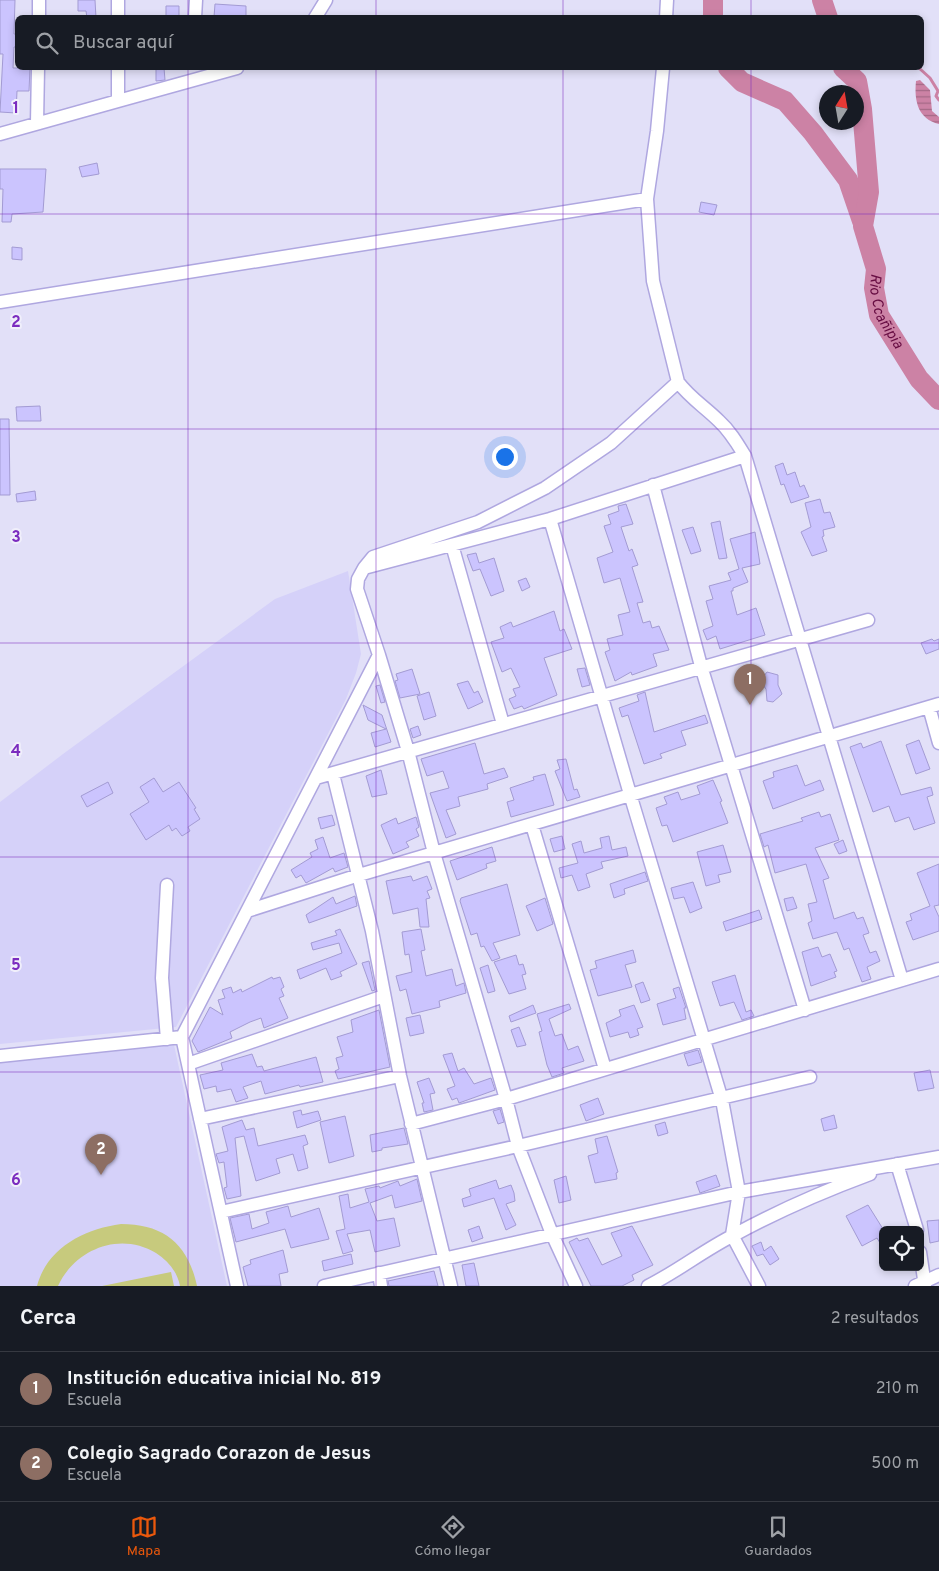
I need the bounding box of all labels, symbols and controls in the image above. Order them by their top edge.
search box [15,15,924,70]
icon: search [33,29,61,57]
text: Buscar aquí [73,31,173,55]
north arrow [819,85,864,130]
text: 1 [13,99,19,119]
water label: Rio Ccañipia [864,273,907,353]
text: 2 [11,313,21,333]
your location [492,444,518,470]
text: 3 [11,528,21,548]
pin: 1 [734,664,766,705]
text: 4 [11,742,21,762]
text: 5 [11,956,21,976]
pin: 2 [85,1134,117,1175]
text: 6 [11,1171,21,1191]
map controls [879,1226,924,1271]
button: locate [879,1226,924,1271]
text: Cerca [20,1305,76,1332]
text: 2 resultados [831,1309,919,1329]
text: Institución educativa inicial No. 819 [67,1367,381,1391]
text: 1 [33,1379,39,1399]
text: 210 m [876,1379,919,1399]
text: Escuela [67,1391,122,1411]
text: Colegio Sagrado Corazon de Jesus [67,1442,371,1466]
text: 2 [31,1454,41,1474]
text: 500 m [871,1454,919,1474]
text: Escuela [67,1466,122,1486]
tab: Mapa [127,1513,161,1560]
tab: Cómo llegar [414,1513,491,1560]
tab: Guardados [744,1513,812,1560]

